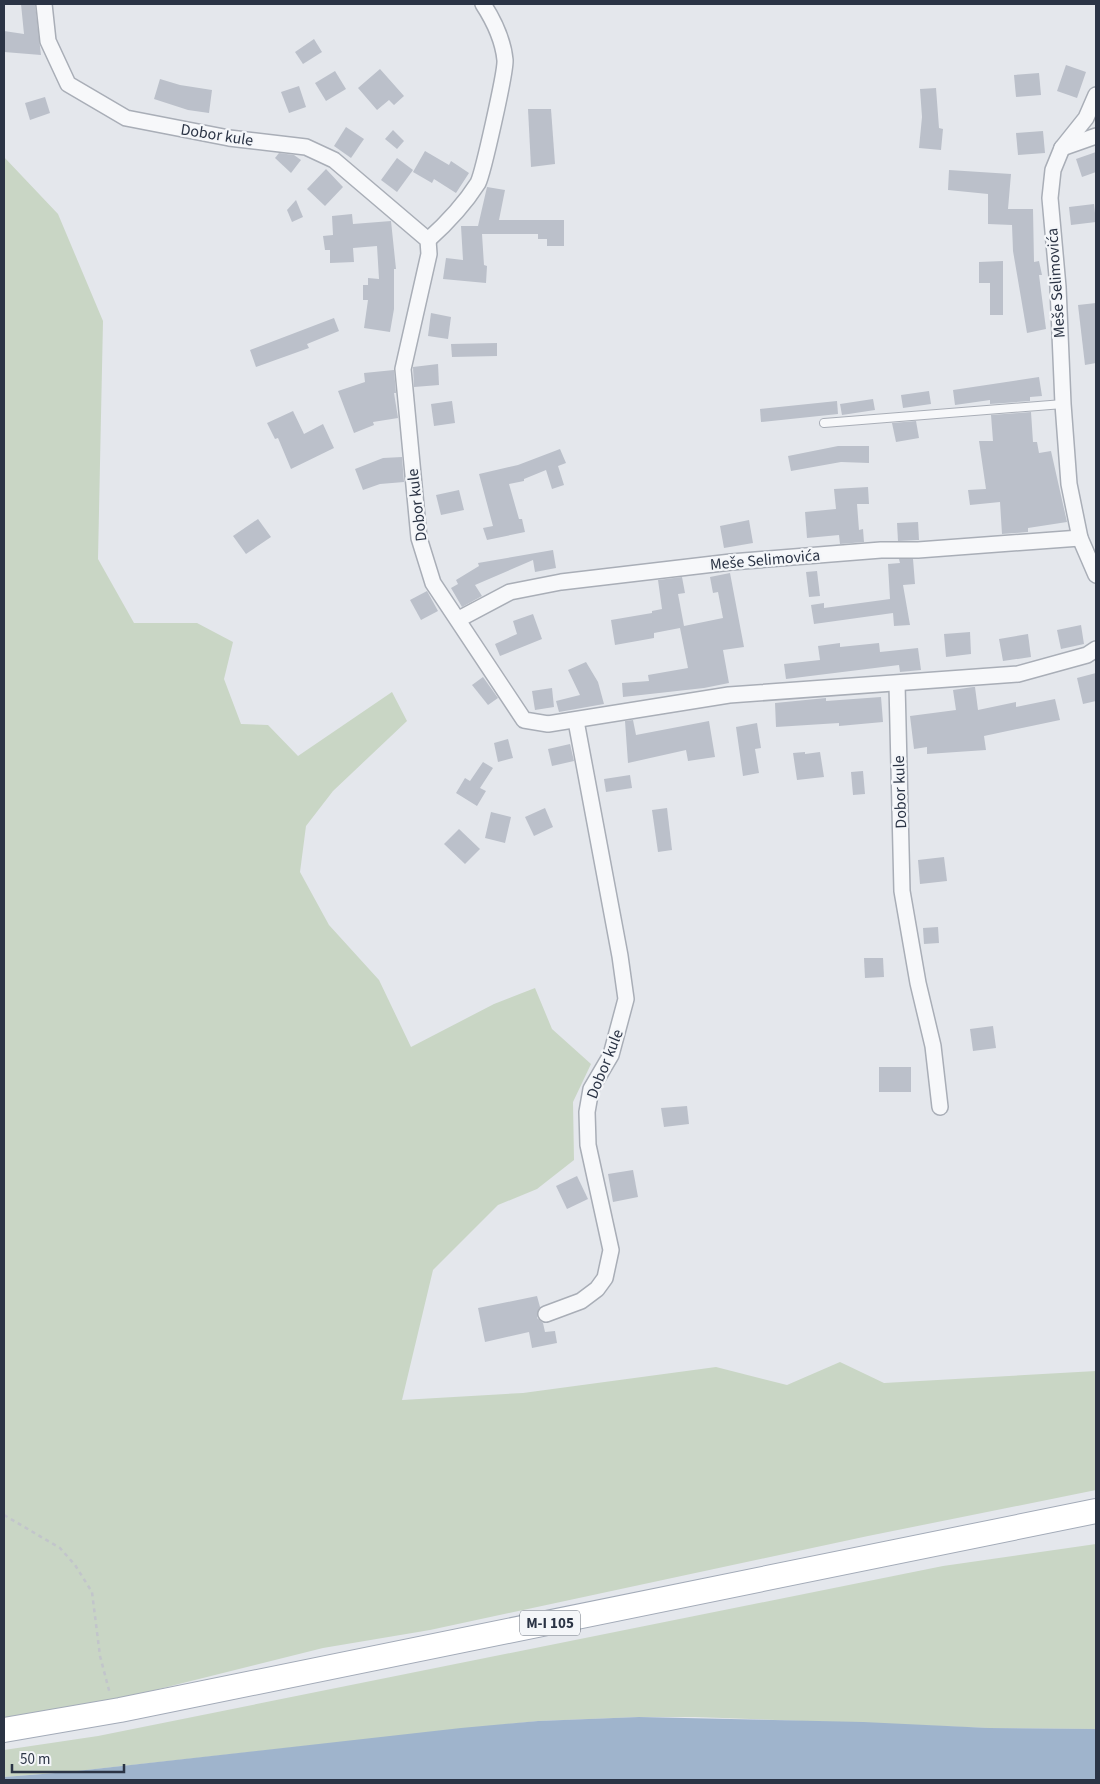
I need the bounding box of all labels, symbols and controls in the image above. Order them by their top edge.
street label: Dobor kule [179,118,255,152]
street label: Meše Selimovića [1041,227,1071,339]
street label: Dobor kule [402,467,432,543]
street label: Meše Selimovića [709,544,821,576]
street label: Dobor kule [888,755,912,829]
street label: Dobor kule [581,1026,629,1102]
road number: M-I 105 [520,1610,580,1636]
scale bar [12,1742,125,1774]
text: 50 m [20,1749,50,1770]

